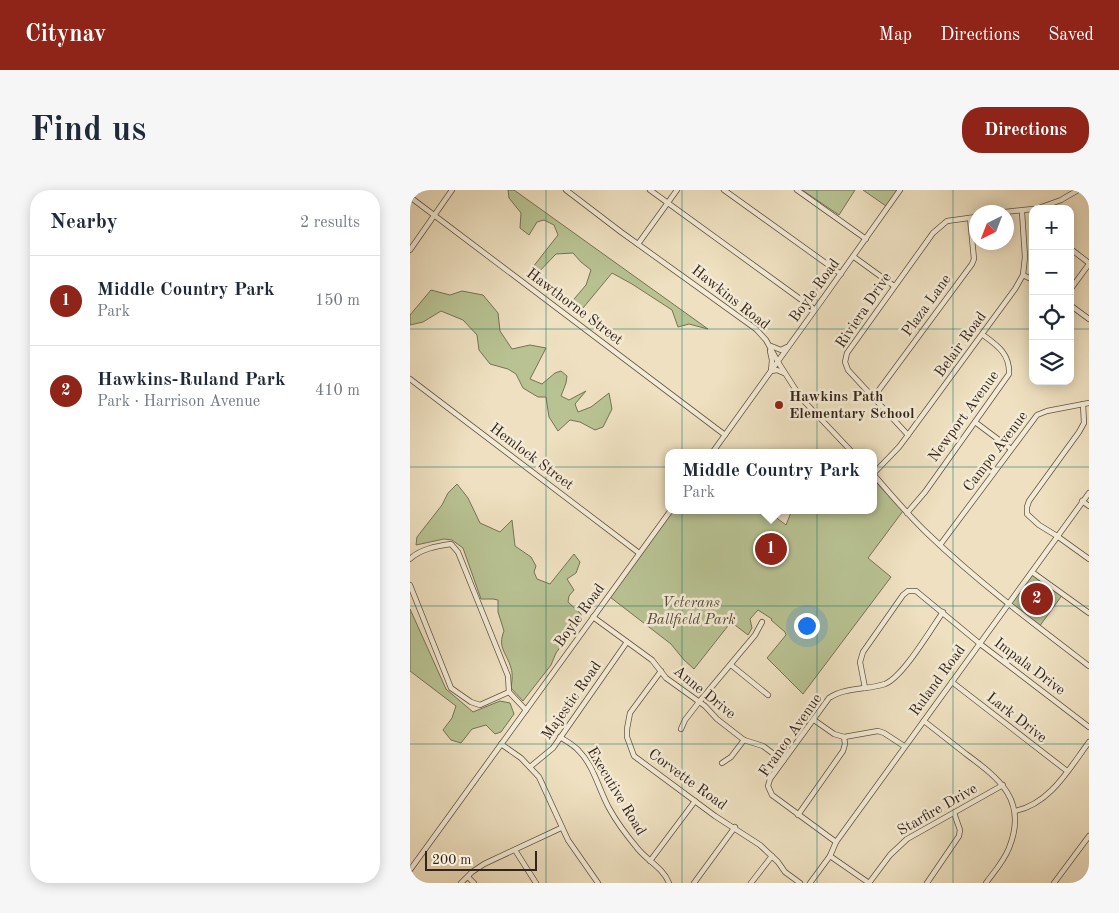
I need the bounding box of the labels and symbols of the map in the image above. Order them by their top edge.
north arrow [969,205,1014,250]
street label: Boyle Road [787,256,843,325]
street label: Hawkins Road [688,263,772,333]
street label: Hawthorne Street [523,266,625,348]
street label: Riviera Drive [834,270,895,351]
street label: Plaza Lane [900,272,955,340]
street label: Belair Road [933,309,990,380]
street label: Newport Avenue [926,368,1002,465]
place label: Hawkins Path Elementary School [789,390,915,422]
marker: Hawkins Path Elementary School [773,399,785,411]
street label: Campo Avenue [961,409,1031,495]
street label: Hemlock Street [486,421,576,493]
pin: 1 [755,530,787,568]
pin: 2 [1021,580,1053,618]
street label: Boyle Road [552,581,608,650]
park label: Veterans Ballfield Park [646,596,735,628]
your location [794,613,820,639]
street label: Impala Drive [991,636,1068,699]
street label: Ruland Road [908,642,969,719]
street label: Majestic Road [540,659,605,743]
street label: Anne Drive [670,664,738,723]
street label: Lark Drive [983,690,1049,746]
street label: Franco Avenue [757,691,825,780]
street label: Executive Road [583,745,648,839]
street label: Corvette Road [645,747,729,814]
street label: Starfire Drive [895,781,980,839]
scale bar [425,848,538,871]

